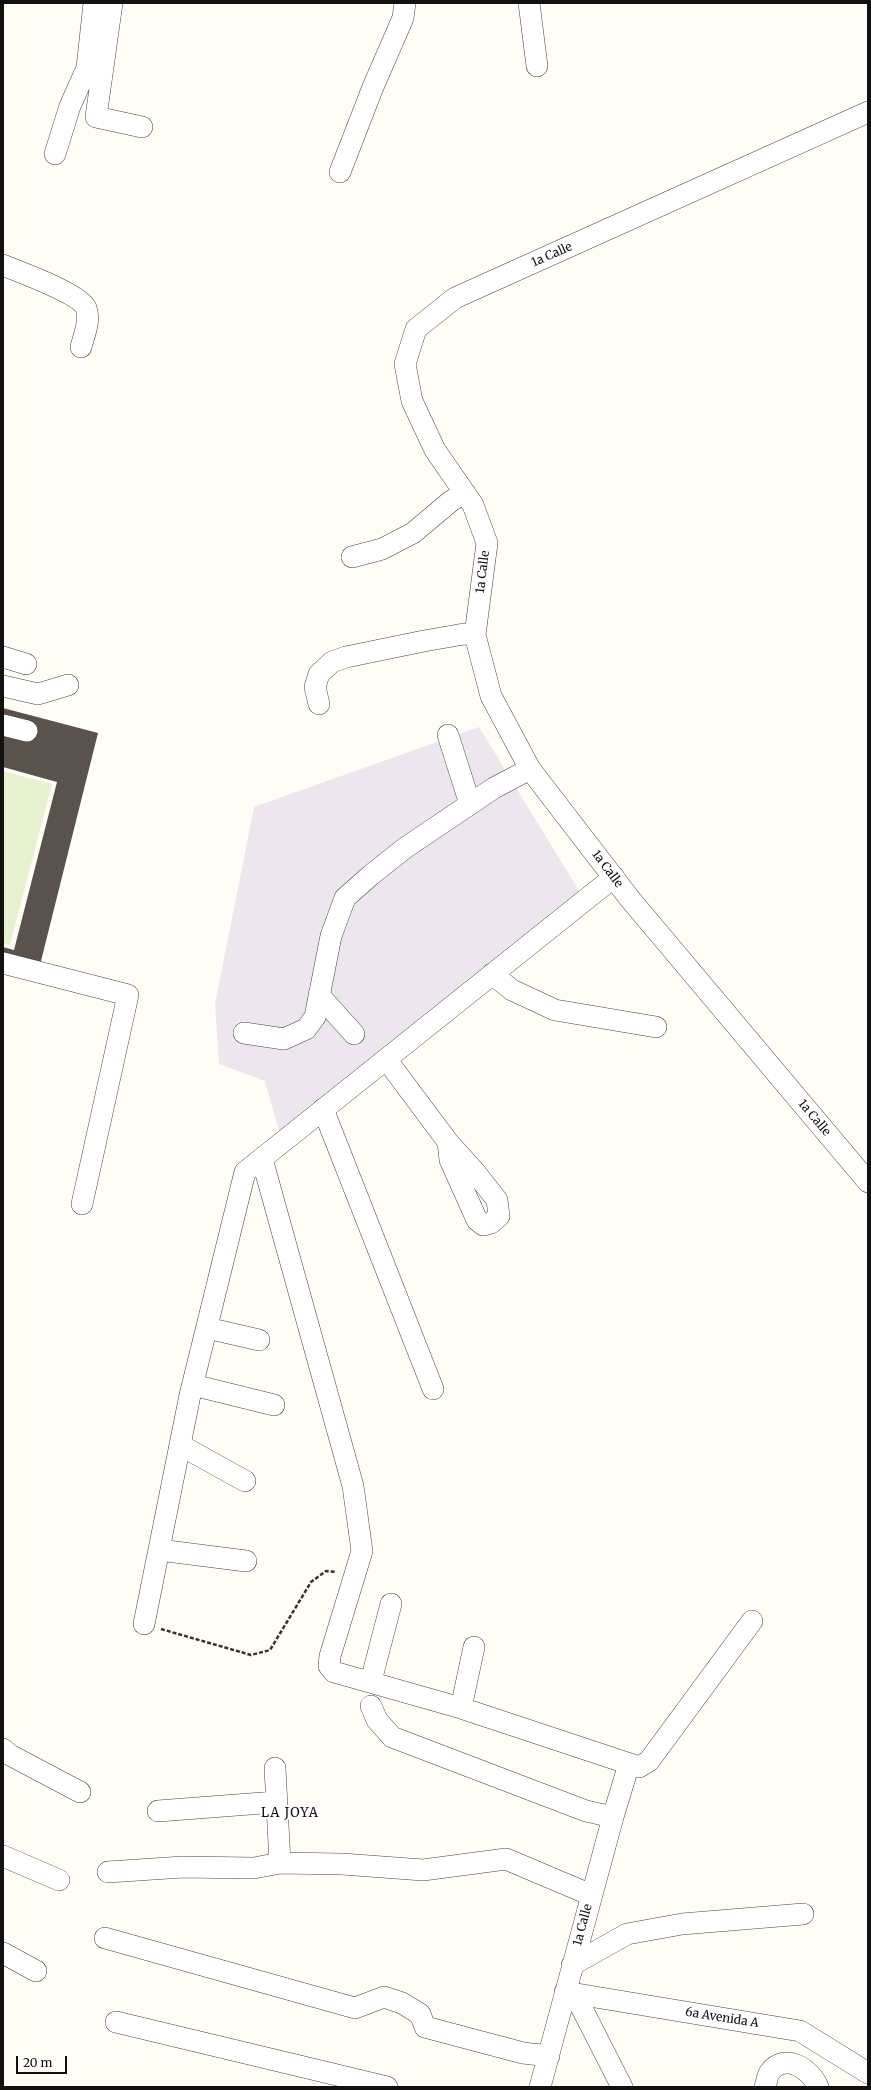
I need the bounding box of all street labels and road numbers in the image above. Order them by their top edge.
street label: 1a Calle [530,240,574,270]
street label: 1a Calle [473,550,493,594]
street label: 1a Calle [588,848,626,890]
street label: 1a Calle [795,1097,833,1139]
street label: 1a Calle [571,1902,595,1948]
street label: 6a Avenida A [684,2005,760,2031]

